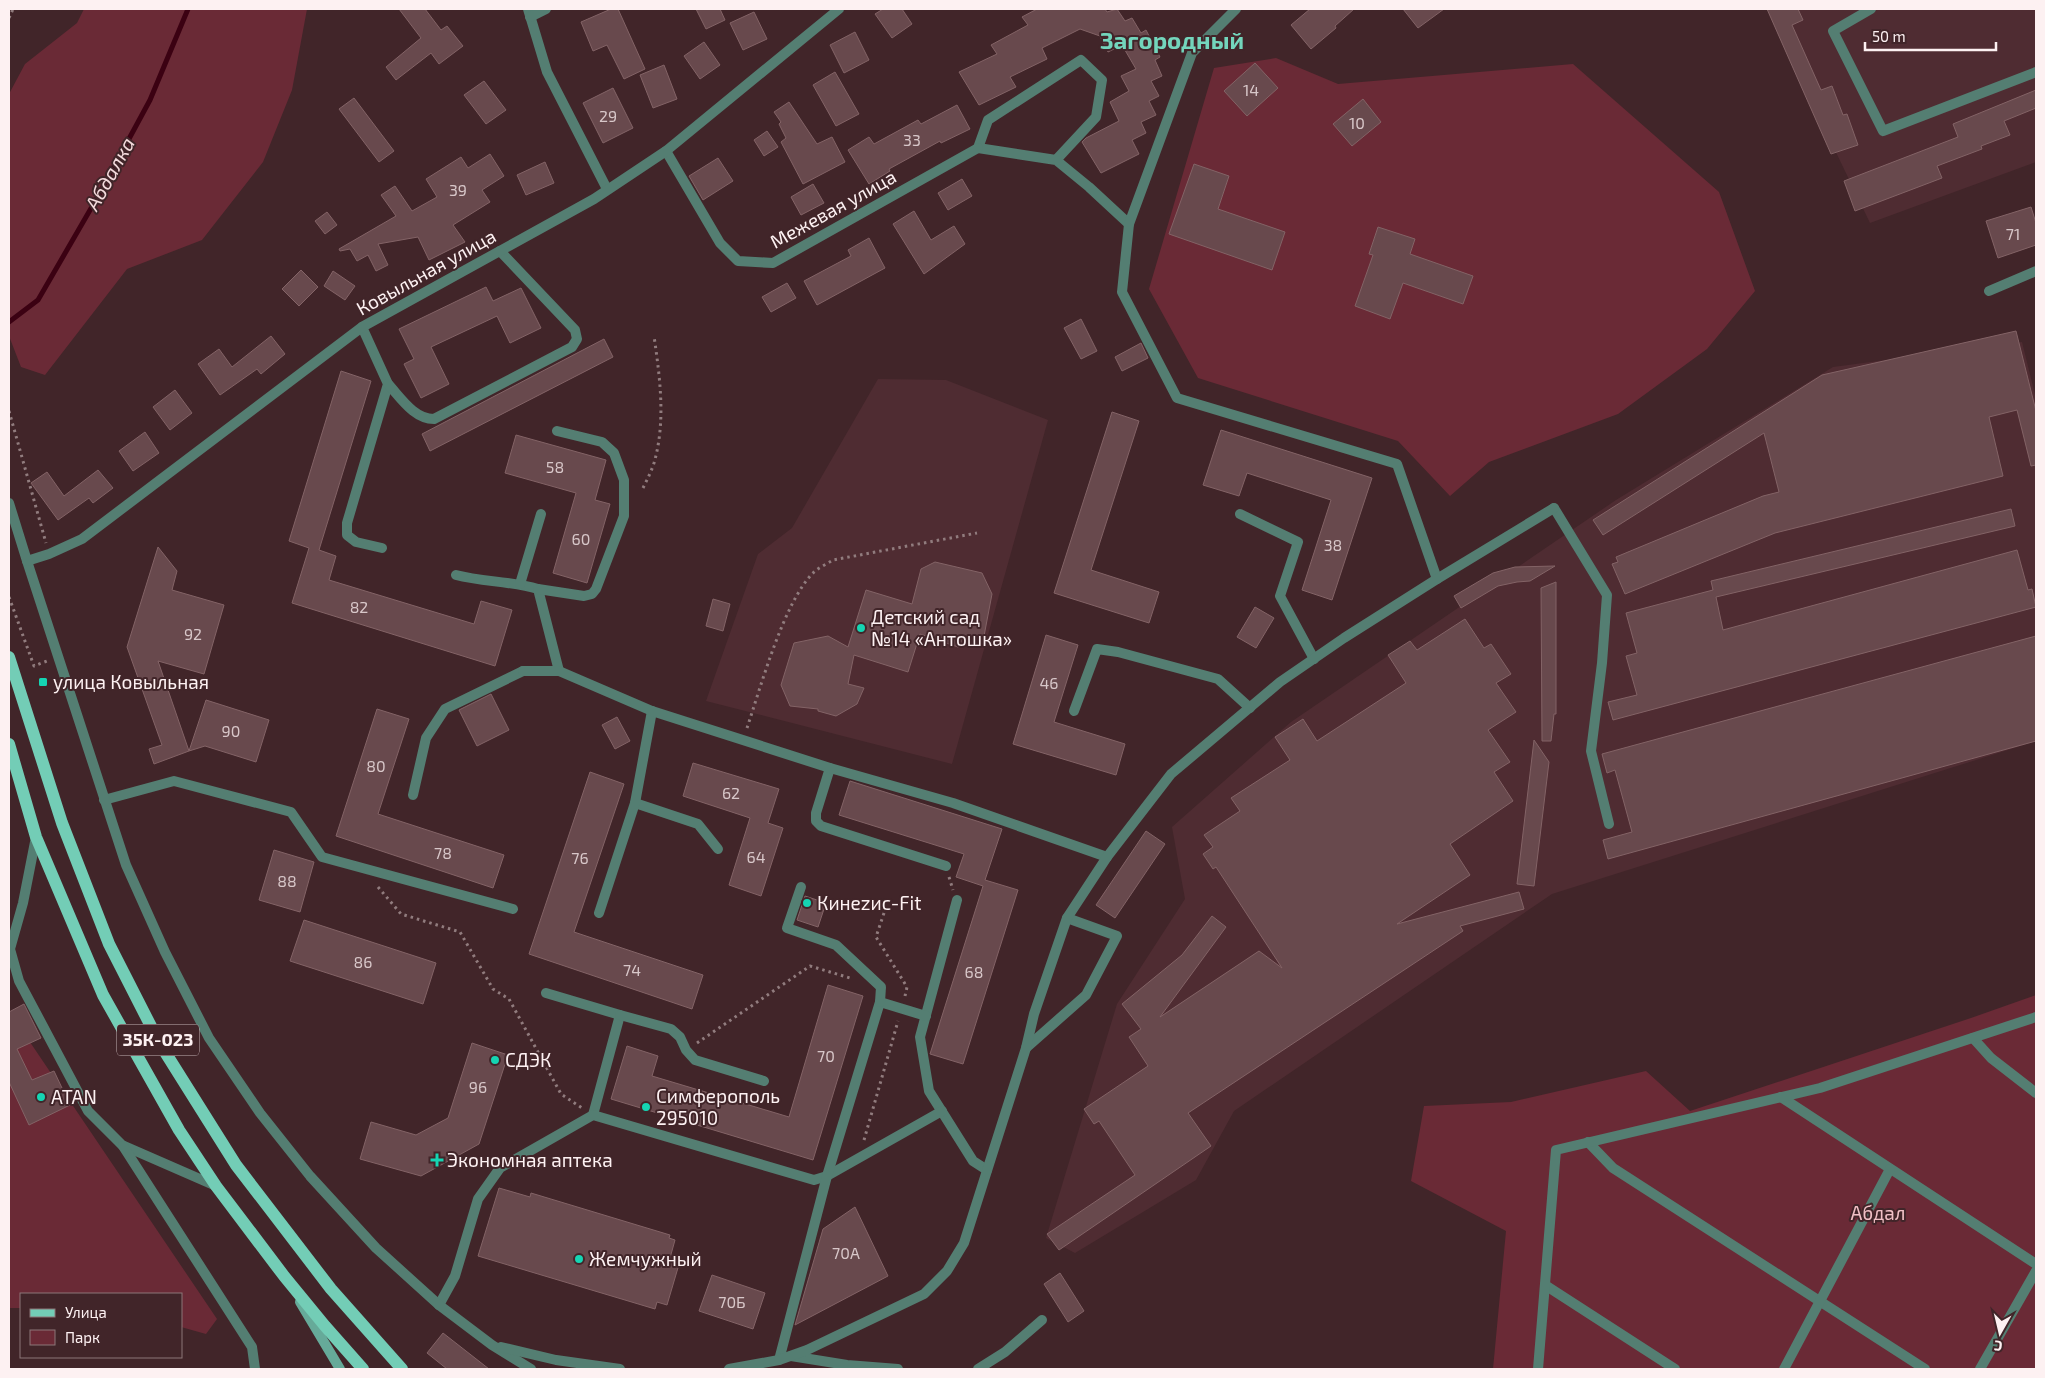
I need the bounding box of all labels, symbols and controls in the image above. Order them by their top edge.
scale bar [1865,20,1996,52]
district label: Загородный [1100,25,1244,54]
text: 50 m [1872,27,1906,45]
house number: 14 [1243,80,1259,99]
house number: 29 [599,106,617,125]
house number: 10 [1349,113,1365,132]
house number: 33 [903,130,921,149]
water label: Абдалка [79,133,139,215]
street label: Межевая улица [766,164,900,254]
house number: 39 [449,180,467,199]
street label: Ковыльная улица [352,224,500,320]
house number: 71 [2006,224,2020,243]
house number: 58 [546,457,564,476]
house number: 60 [572,529,590,548]
house number: 38 [1324,535,1342,554]
house number: 82 [350,597,368,616]
place label: Детский сад №14 «Антошка» [871,605,1012,650]
marker: Детский сад №14 «Антошка» [855,622,867,634]
house number: 92 [184,624,202,643]
place label: улица Ковыльная [53,670,209,694]
house number: 46 [1040,673,1059,692]
marker: улица Ковыльная [37,676,49,688]
house number: 90 [222,721,240,740]
house number: 80 [366,756,386,775]
house number: 62 [722,783,740,802]
house number: 78 [434,843,452,862]
house number: 64 [747,847,766,866]
house number: 76 [571,848,589,867]
house number: 88 [277,871,297,890]
place label: Кинеzис-Fit [817,891,921,914]
marker: Кинеzис-Fit [801,897,813,909]
house number: 86 [354,952,372,971]
house number: 74 [623,960,641,979]
house number: 68 [965,962,983,981]
road number: 35К-023 [117,1024,199,1056]
house number: 70 [817,1046,835,1065]
place label: СДЭК [505,1048,551,1071]
marker: СДЭК [489,1054,501,1066]
house number: 96 [469,1077,487,1096]
place label: Симферополь 295010 [656,1084,780,1129]
place label: ATAN [51,1085,97,1108]
marker: ATAN [35,1091,47,1103]
marker: Симферополь 295010 [640,1101,652,1113]
place label: Экономная аптека [447,1148,613,1171]
marker: Экономная аптека [431,1154,443,1166]
park label: Абдал [1850,1201,1906,1224]
house number: 70А [832,1243,860,1262]
place label: Жемчужный [589,1247,702,1271]
marker: Жемчужный [573,1253,585,1265]
house number: 70Б [718,1292,746,1311]
legend [20,1293,182,1358]
text: Улица [65,1303,107,1321]
north arrow [1975,1308,2025,1358]
text: Парк [65,1328,100,1346]
text: С [1993,1337,2003,1355]

